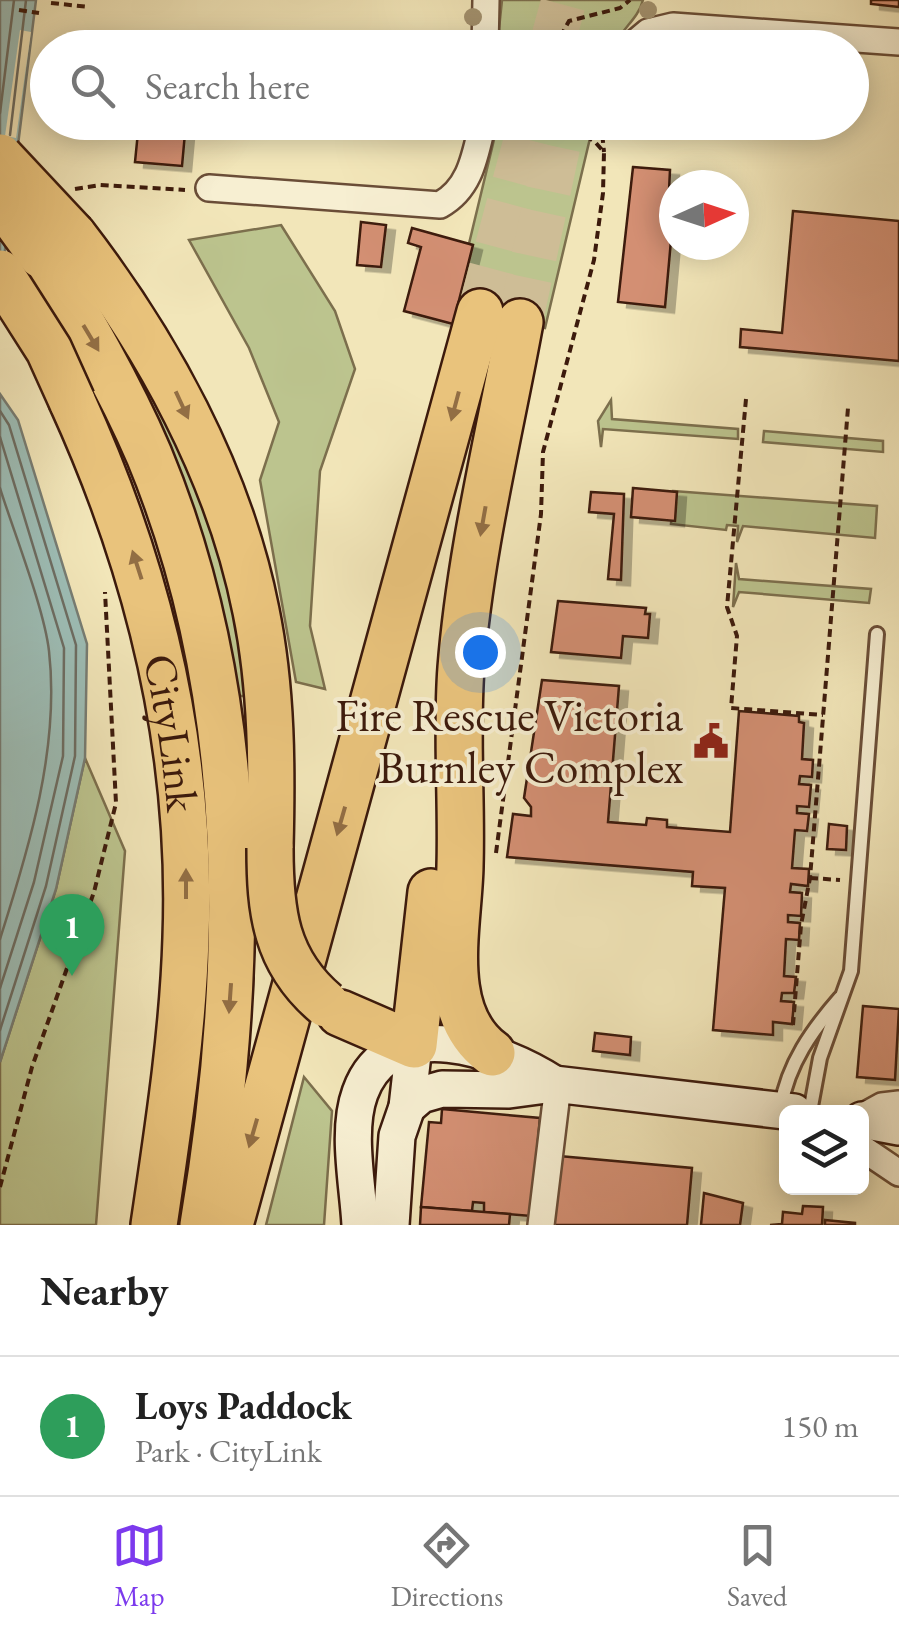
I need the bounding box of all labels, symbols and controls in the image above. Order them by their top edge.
search box [30,30,869,140]
icon: search [65,58,120,113]
text: Search here [145,61,310,110]
north arrow [659,170,749,260]
one-way arrow [82,324,99,353]
one-way arrow [173,391,190,420]
one-way arrow [447,391,462,422]
one-way arrow [475,505,490,537]
one-way arrow [128,549,143,579]
your location [455,627,506,678]
street label: CityLink [131,648,212,815]
place label: Fire Rescue Victoria Burnley Complex [336,686,684,796]
public building icon: Fire Rescue Victoria Burnley Complex [692,722,730,760]
one-way arrow [333,805,349,836]
one-way arrow [178,868,194,900]
pin: 1 [40,894,104,976]
one-way arrow [222,982,238,1014]
map controls [779,1105,869,1195]
button: layers [779,1105,869,1195]
one-way arrow [245,1118,261,1149]
text: Nearby [40,1263,169,1318]
text: Loys Paddock [135,1381,352,1430]
text: 1 [64,1405,81,1447]
text: 150 m [782,1405,859,1447]
text: Park · CityLink [135,1430,322,1472]
tab: Map [112,1518,167,1614]
tab: Directions [391,1518,503,1614]
tab: Saved [727,1518,787,1614]

